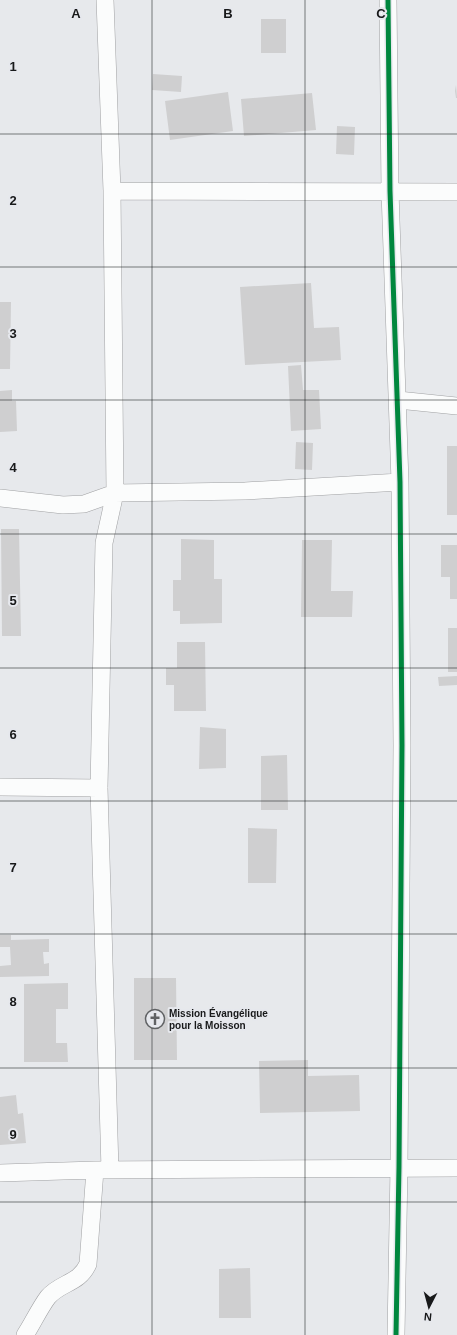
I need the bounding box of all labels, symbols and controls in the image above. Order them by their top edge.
text: A [71,6,81,21]
text: B [223,6,233,21]
text: C [376,6,386,21]
text: 1 [9,59,17,74]
text: 2 [9,193,17,208]
text: 3 [9,326,17,341]
text: 4 [9,460,17,475]
text: 5 [9,593,17,608]
text: 6 [9,727,17,742]
text: 7 [9,860,17,875]
text: 8 [9,994,17,1009]
place label: Mission Évangélique pour la Moisson [169,1007,268,1031]
church icon: Mission Évangélique pour la Moisson [144,1008,166,1030]
text: 9 [9,1127,17,1142]
north arrow [409,1287,449,1327]
text: N [423,1311,433,1323]

